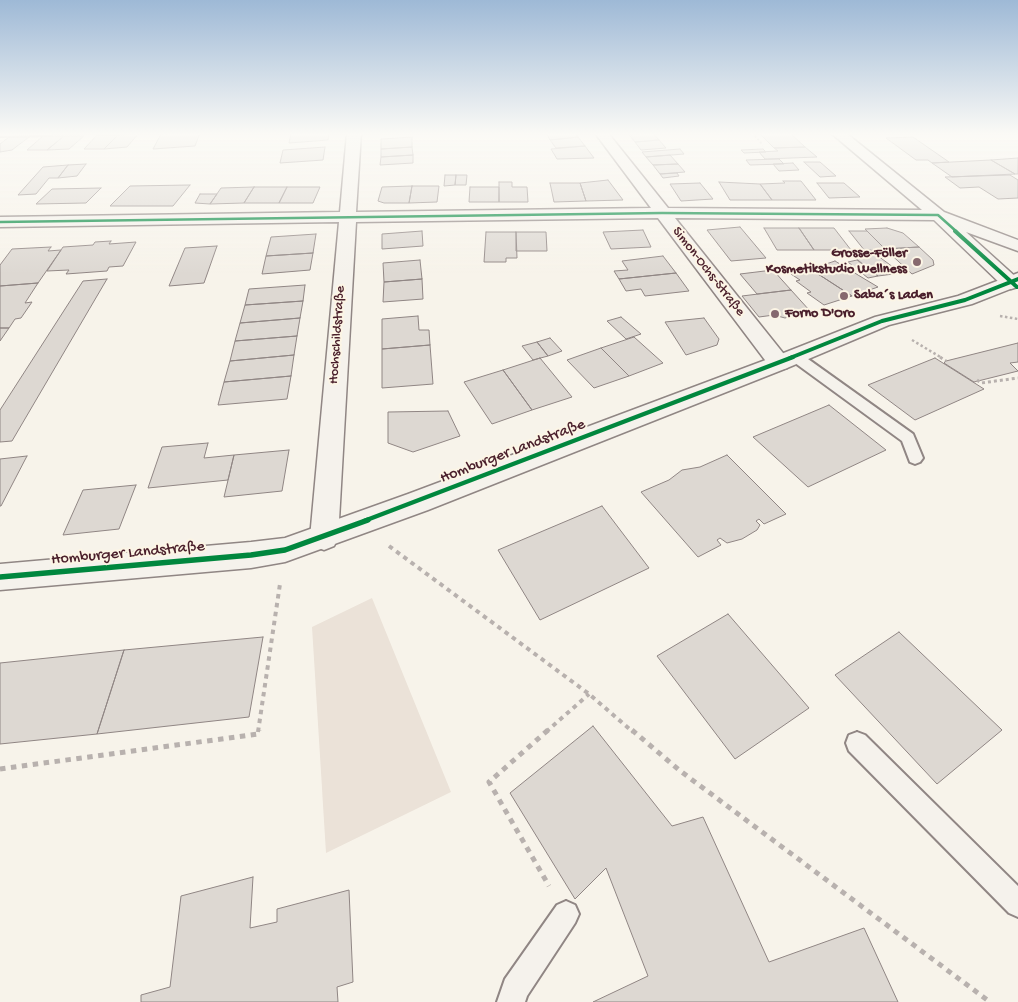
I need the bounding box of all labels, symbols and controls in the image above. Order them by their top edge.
street label: Simon-Ochs-Straße [668,224,748,320]
place label: Grosse-Föller Kosmetikstudio Wellness [766,246,907,278]
marker: Grosse-Föller Kosmetikstudio Wellness [911,256,923,268]
street label: Hochschildstraße [326,285,350,385]
place label: Saba´s Laden [854,288,933,304]
marker: Saba´s Laden [838,290,850,302]
place label: Forno D'Oro [785,306,855,322]
marker: Forno D'Oro [769,308,781,320]
street label: Homburger Landstraße [438,415,588,489]
street label: Homburger Landstraße [51,538,205,570]

